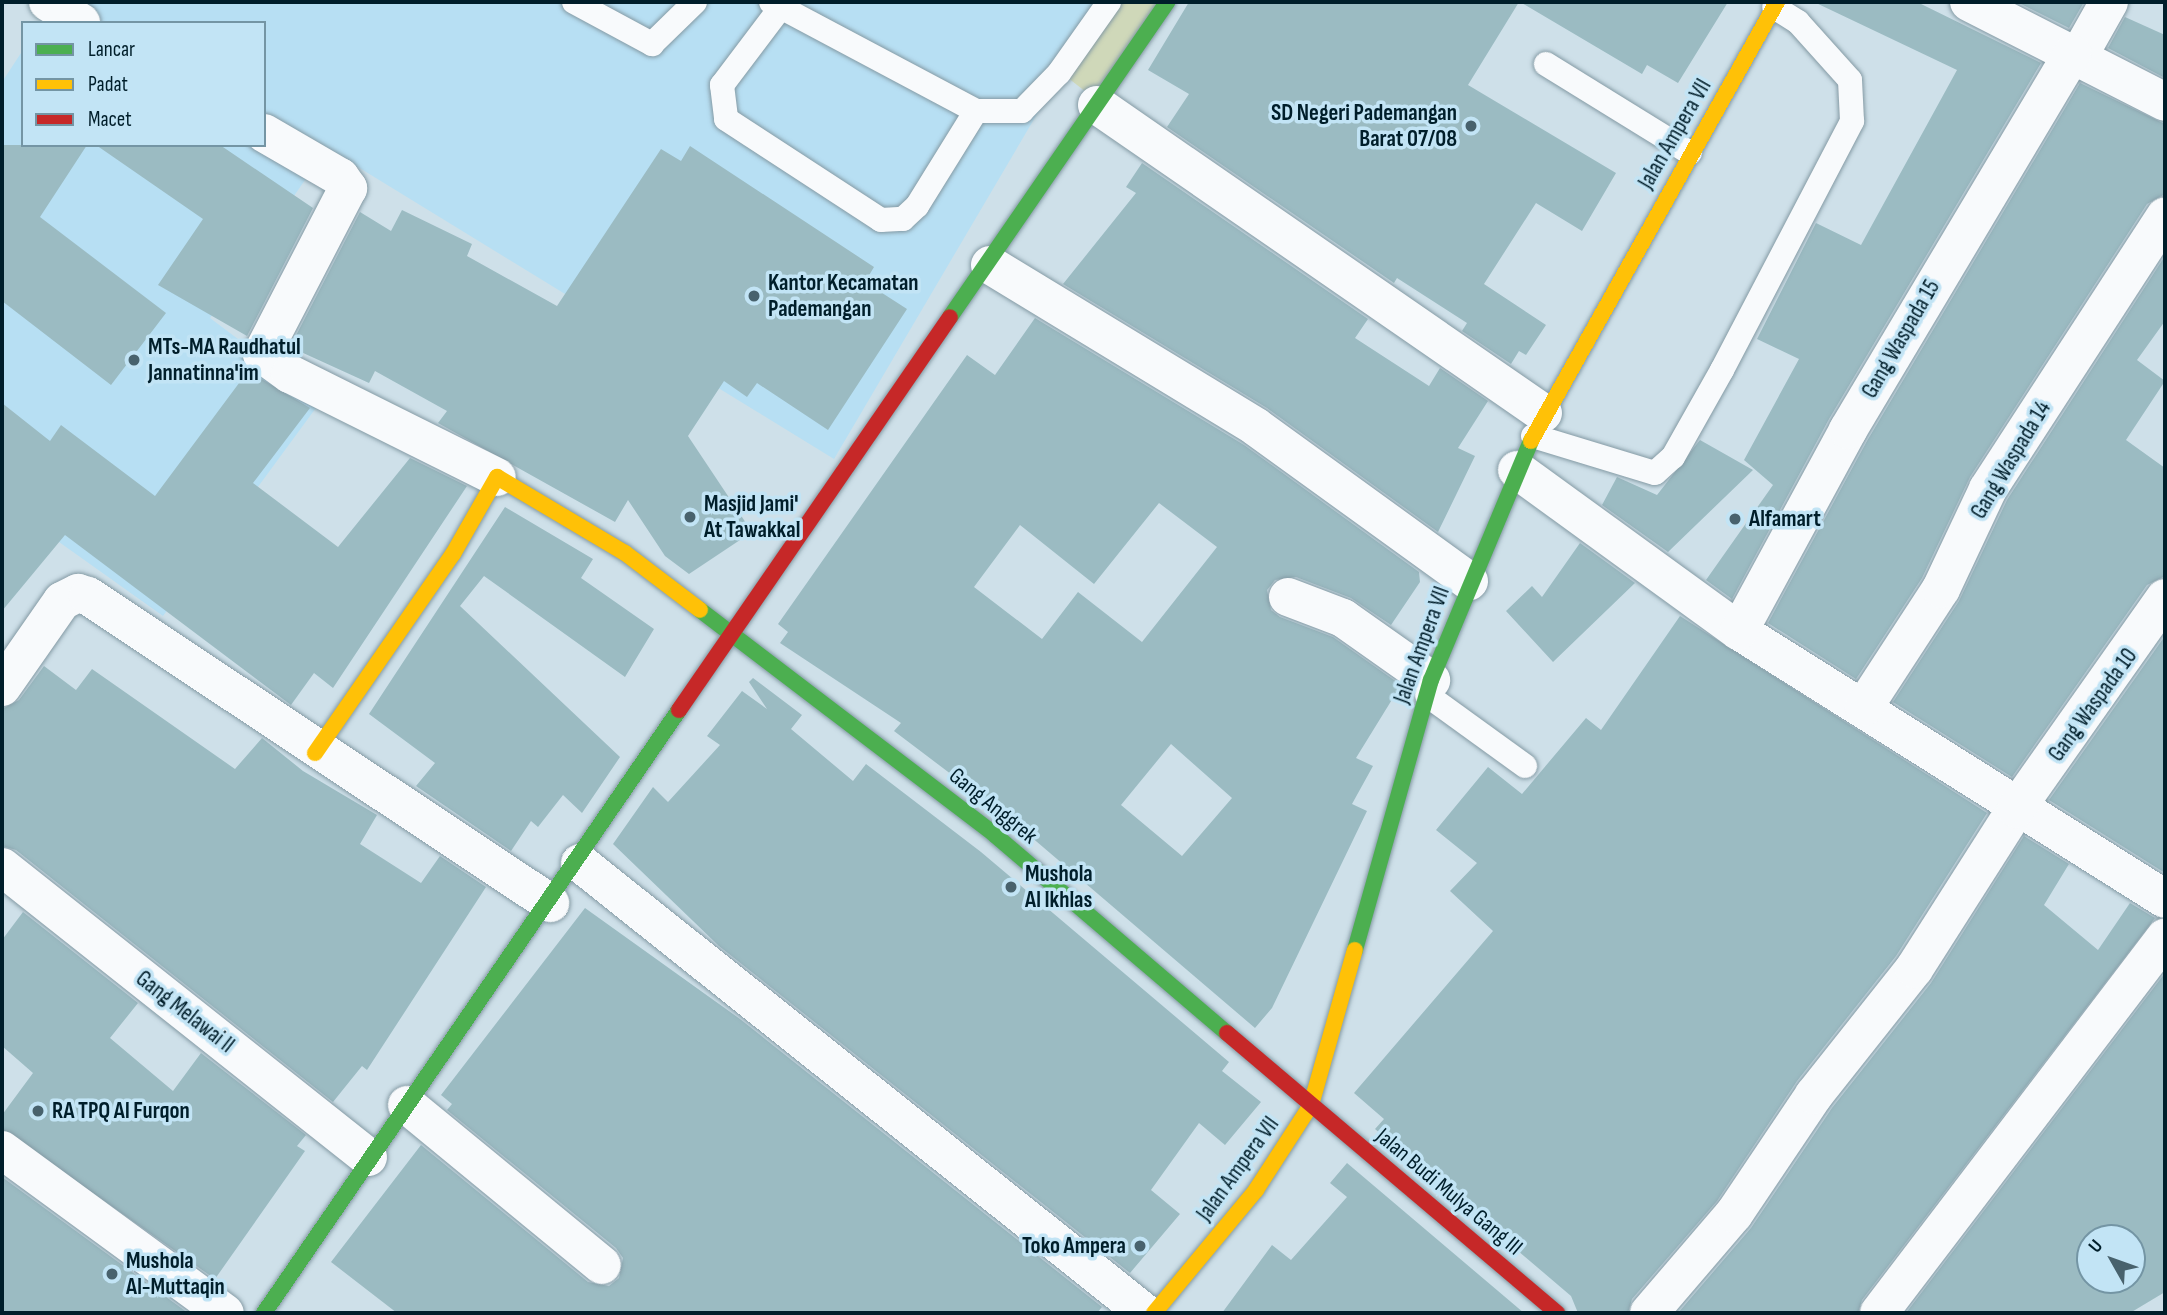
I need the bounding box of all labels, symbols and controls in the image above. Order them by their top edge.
legend [21,21,266,147]
text: Lancar [88,37,135,62]
text: Padat [88,72,128,97]
street label: Jalan Ampera VII [1632,74,1718,194]
place label: SD Negeri Pademangan Barat 07/08 [1271,99,1457,153]
text: Macet [88,107,132,132]
marker: SD Negeri Pademangan Barat 07/08 [1463,118,1479,134]
place label: Kantor Kecamatan Pademangan [768,269,919,323]
street label: Gang Waspada 15 [1856,275,1946,403]
marker: Kantor Kecamatan Pademangan [746,288,762,304]
place label: MTs-MA Raudhatul Jannatinna'im [148,333,301,387]
marker: MTs-MA Raudhatul Jannatinna'im [126,352,142,368]
street label: Gang Waspada 14 [1965,396,2057,524]
place label: Masjid Jami' At Tawakkal [704,490,800,544]
place label: Alfamart [1749,505,1821,533]
marker: Masjid Jami' At Tawakkal [682,509,698,525]
marker: Alfamart [1727,511,1743,527]
street label: Jalan Ampera VII [1388,583,1456,707]
street label: Gang Waspada 10 [2043,643,2143,767]
street label: Gang Anggrek [943,762,1043,850]
place label: Mushola Al Ikhlas [1025,860,1093,914]
marker: Mushola Al Ikhlas [1003,879,1019,895]
street label: Gang Melawai II [130,965,240,1059]
place label: RA TPQ Al Furqon [52,1097,190,1125]
marker: RA TPQ Al Furqon [30,1103,46,1119]
street label: Jalan Ampera VII [1191,1111,1285,1227]
street label: Jalan Budi Mulya Gang III [1370,1123,1528,1261]
north arrow [2076,1224,2146,1294]
place label: Toko Ampera [1022,1232,1126,1260]
text: U [2084,1235,2108,1258]
marker: Toko Ampera [1132,1238,1148,1254]
place label: Mushola Al-Muttaqin [126,1247,225,1301]
marker: Mushola Al-Muttaqin [104,1266,120,1282]

